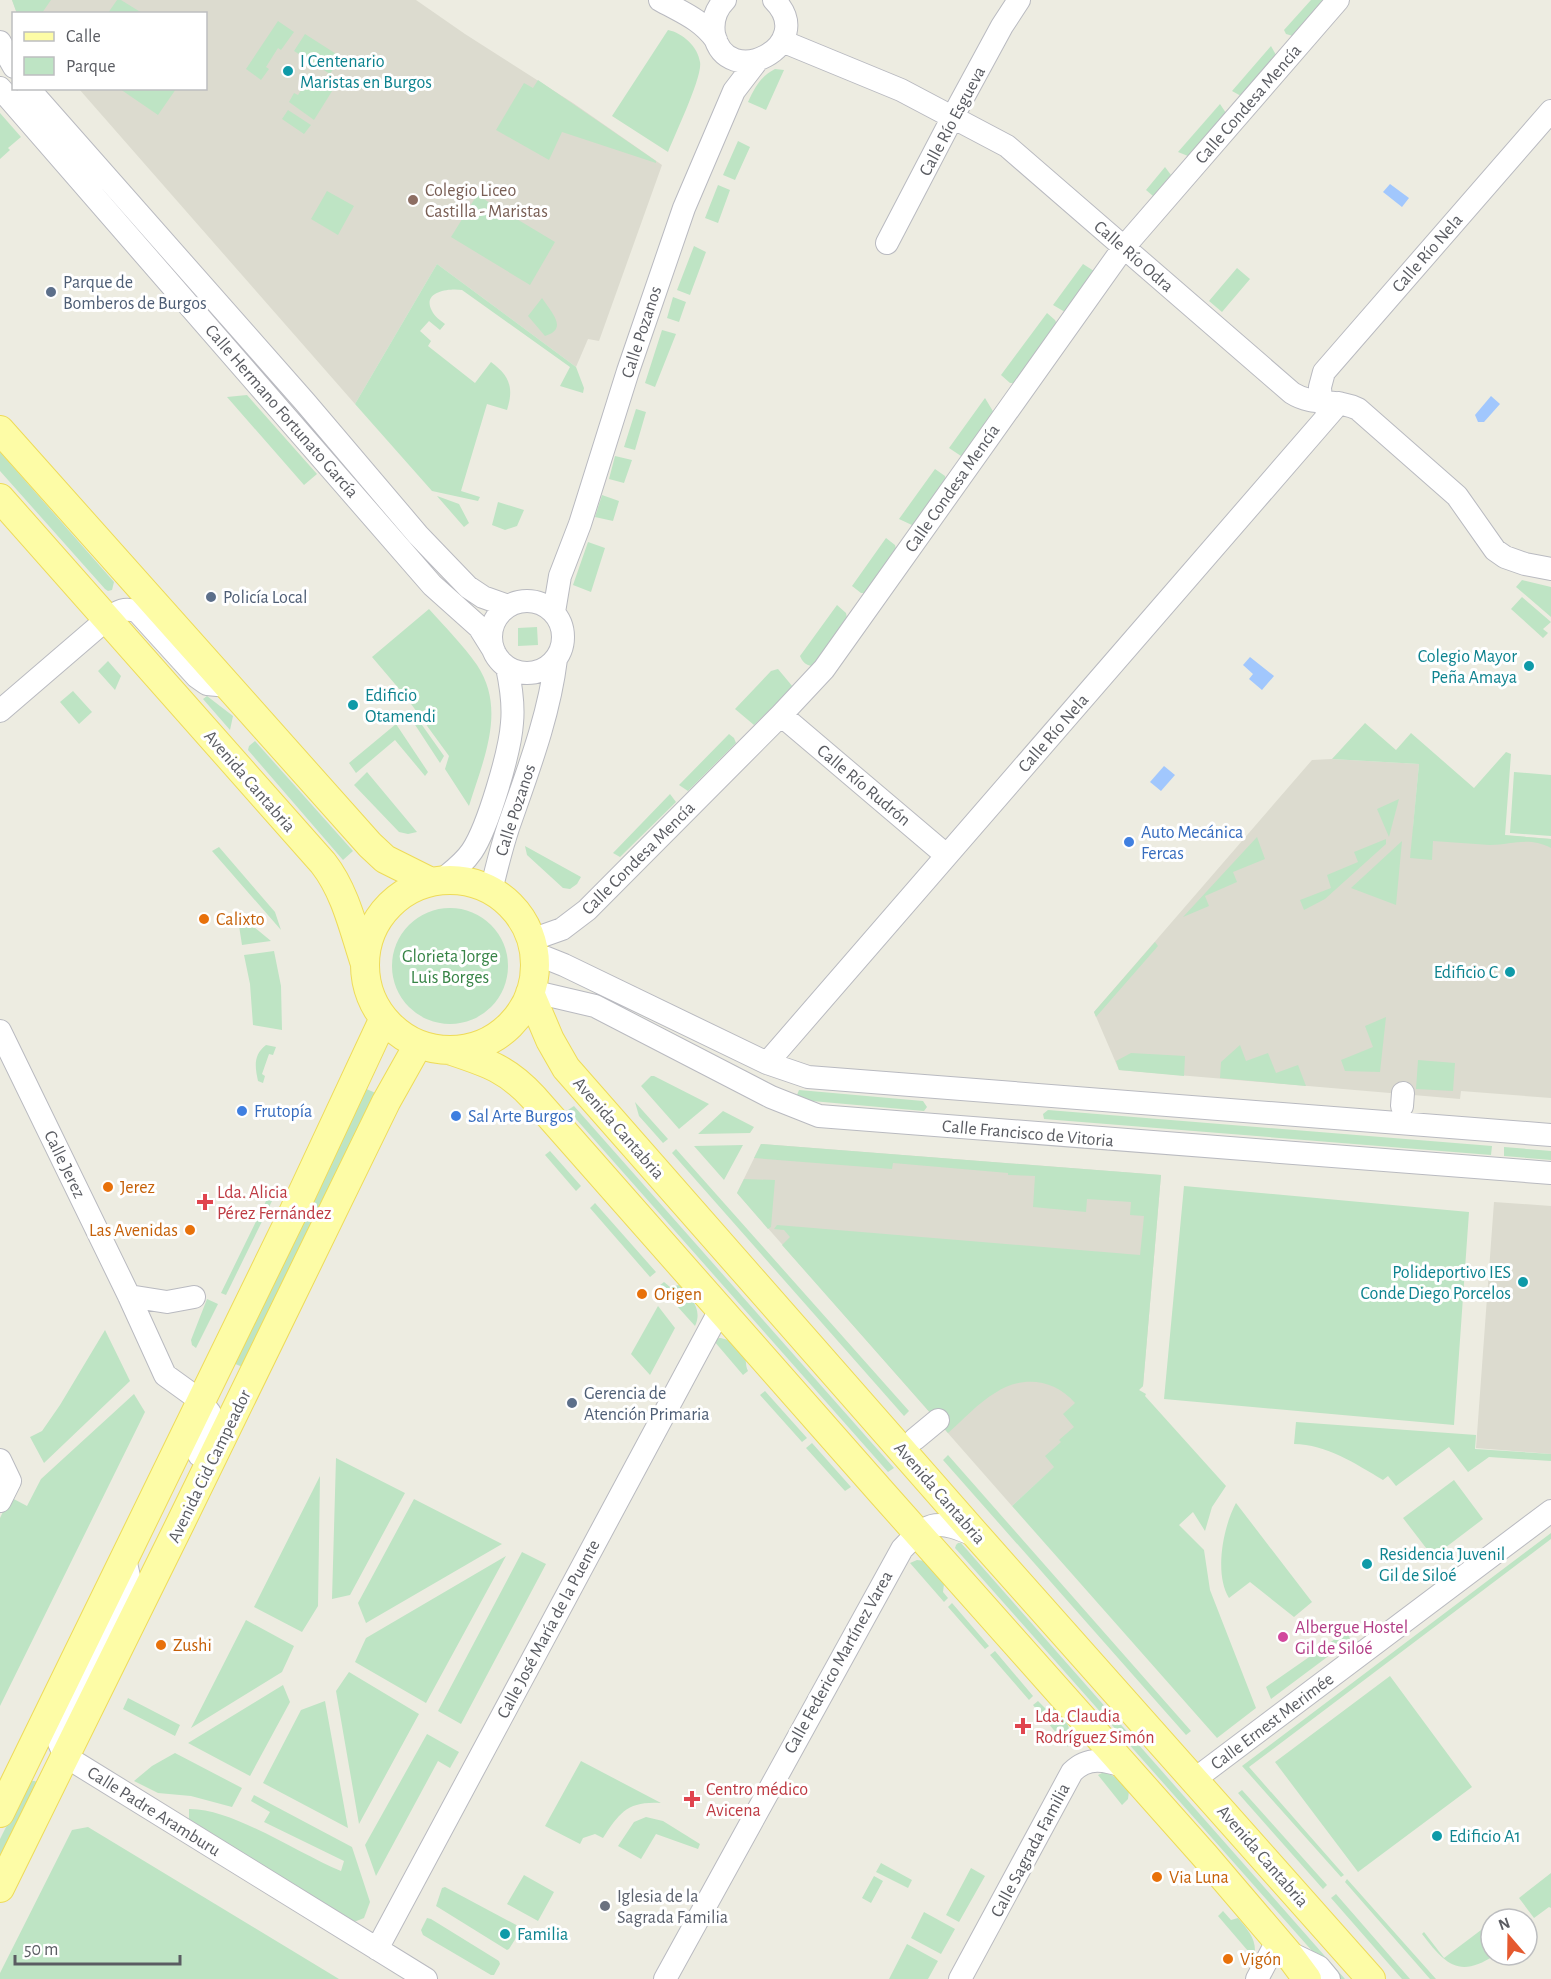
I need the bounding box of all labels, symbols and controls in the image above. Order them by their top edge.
legend [12,12,207,90]
text: Calle [66,28,101,46]
street label: Calle Condesa Mencía [1192,42,1305,168]
place label: I Centenario Maristas en Burgos [300,53,432,92]
text: Parque [66,58,115,76]
marker: I Centenario Maristas en Burgos [281,64,295,78]
street label: Calle Río Esgueva [916,64,989,179]
place label: Colegio Liceo Castilla - Maristas [425,182,548,221]
marker: Colegio Liceo Castilla - Maristas [406,193,420,207]
street label: Calle Río Nela [1389,211,1466,296]
street label: Calle Río Odra [1090,218,1176,296]
place label: Parque de Bomberos de Burgos [63,274,207,313]
street label: Calle Pozanos [619,284,665,380]
marker: Parque de Bomberos de Burgos [44,285,58,299]
street label: Calle Hermano Fortunato García [201,322,361,502]
street label: Calle Condesa Mencía [902,421,1004,556]
place label: Policía Local [223,589,307,607]
marker: Policía Local [204,590,218,604]
place label: Colegio Mayor Peña Amaya [1418,648,1517,687]
marker: Colegio Mayor Peña Amaya [1522,659,1536,673]
place label: Edificio Otamendi [365,687,436,726]
street label: Calle Río Nela [1015,691,1092,776]
marker: Edificio Otamendi [346,698,360,712]
street label: Avenida Cantabria [200,727,298,836]
street label: Calle Río Rudrón [813,742,914,830]
street label: Calle Pozanos [493,762,539,858]
street label: Calle Condesa Mencía [579,799,699,919]
place label: Auto Mecánica Fercas [1141,824,1243,863]
marker: Auto Mecánica Fercas [1122,835,1136,849]
place label: Calixto [216,911,265,929]
marker: Calixto [197,912,211,926]
park label: Glorieta Jorge Luis Borges [402,948,498,987]
place label: Edificio C [1434,964,1498,982]
marker: Edificio C [1503,965,1517,979]
street label: Avenida Cantabria [569,1074,667,1183]
place label: Frutopía [254,1103,312,1121]
marker: Frutopía [235,1104,249,1118]
place label: Sal Arte Burgos [468,1108,573,1126]
marker: Sal Arte Burgos [449,1109,463,1123]
street label: Calle Francisco de Vitoria [941,1118,1115,1150]
street label: Calle Jerez [40,1128,88,1201]
place label: Jerez [120,1179,155,1197]
marker: Jerez [101,1180,115,1194]
place label: Lda. Alicia Pérez Fernández [217,1184,331,1223]
marker: Lda. Alicia Pérez Fernández [198,1195,212,1209]
place label: Las Avenidas [89,1222,178,1240]
marker: Las Avenidas [183,1223,197,1237]
place label: Polideportivo IES Conde Diego Porcelos [1361,1264,1511,1303]
marker: Polideportivo IES Conde Diego Porcelos [1516,1275,1530,1289]
place label: Origen [654,1286,702,1304]
marker: Origen [635,1287,649,1301]
place label: Gerencia de Atención Primaria [584,1385,710,1424]
street label: Avenida Cid Campeador [165,1387,255,1546]
marker: Gerencia de Atención Primaria [565,1396,579,1410]
street label: Avenida Cantabria [890,1439,988,1548]
street label: Calle José María de la Puente [494,1537,604,1722]
place label: Residencia Juvenil Gil de Siloé [1379,1546,1505,1585]
marker: Residencia Juvenil Gil de Siloé [1360,1557,1374,1571]
street label: Calle Federico Martínez Varea [781,1568,897,1757]
place label: Albergue Hostel Gil de Siloé [1295,1619,1408,1658]
marker: Albergue Hostel Gil de Siloé [1276,1630,1290,1644]
place label: Zushi [173,1637,212,1655]
marker: Zushi [154,1638,168,1652]
street label: Calle Ernest Merimée [1208,1670,1337,1774]
place label: Lda. Claudia Rodríguez Simón [1035,1708,1154,1747]
marker: Lda. Claudia Rodríguez Simón [1016,1719,1030,1733]
street label: Calle Padre Aramburu [84,1764,223,1860]
place label: Centro médico Avicena [706,1781,808,1820]
street label: Calle Sagrada Familia [988,1781,1074,1920]
marker: Centro médico Avicena [683,1790,701,1808]
street label: Avenida Cantabria [1213,1802,1311,1911]
place label: Edificio A1 [1449,1828,1521,1846]
marker: Edificio A1 [1430,1829,1444,1843]
place label: Via Luna [1169,1869,1229,1887]
marker: Via Luna [1150,1870,1164,1884]
place label: Iglesia de la Sagrada Familia [617,1888,728,1927]
marker: Iglesia de la Sagrada Familia [598,1899,612,1913]
north arrow [1479,1907,1539,1967]
text: N [1496,1914,1512,1933]
place label: Familia [517,1926,568,1944]
marker: Familia [498,1927,512,1941]
scale bar [15,1928,180,1966]
text: 50 m [24,1941,58,1959]
place label: Vigón [1240,1951,1281,1969]
marker: Vigón [1221,1952,1235,1966]

